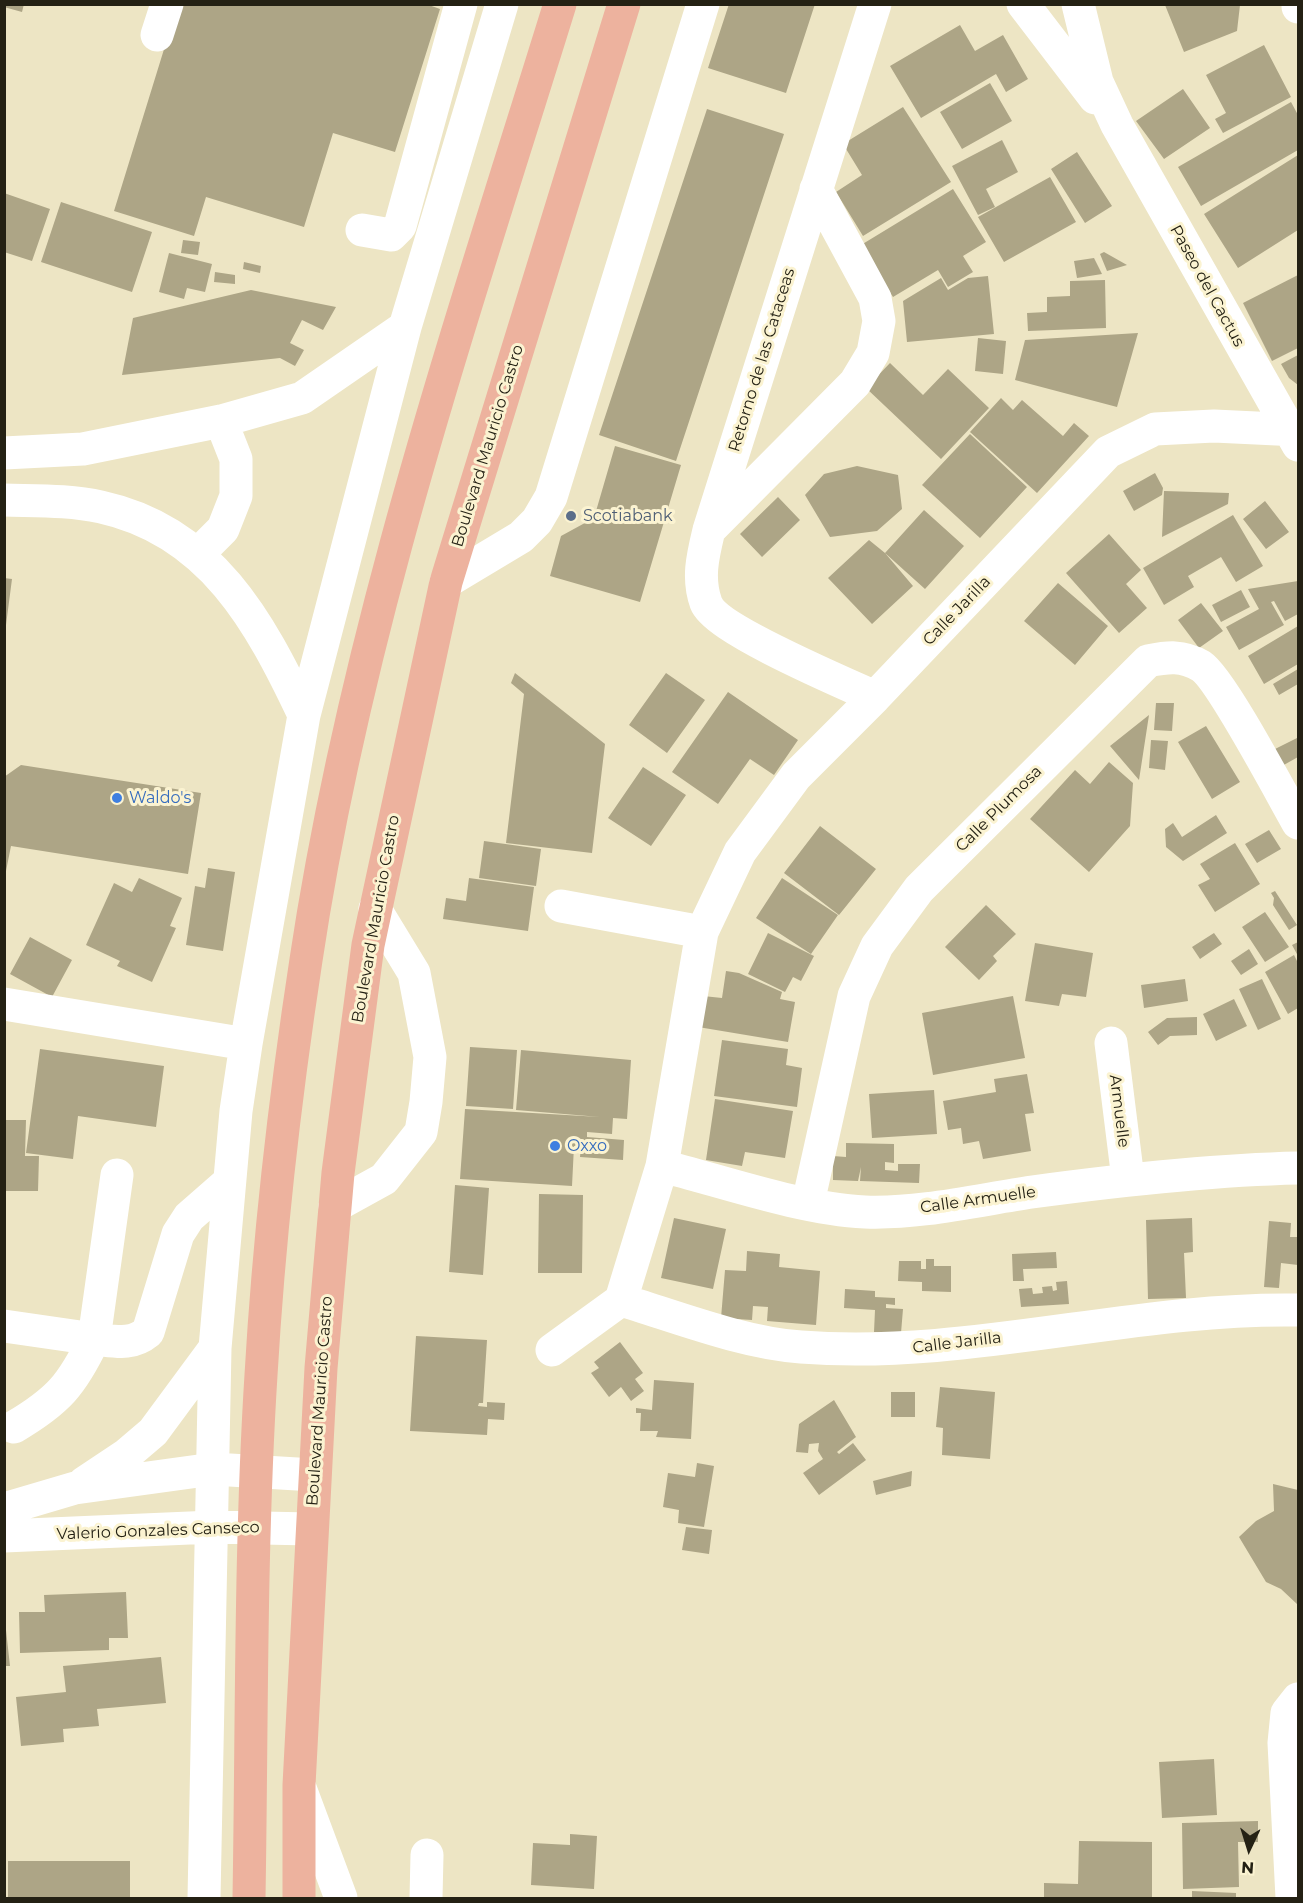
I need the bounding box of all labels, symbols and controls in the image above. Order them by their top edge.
street label: Paseo del Cactus [1166,222,1248,350]
street label: Retorno de las Cataceas [725,266,799,454]
street label: Boulevard Mauricio Castro [448,343,528,549]
place label: Scotiabank [583,506,673,526]
marker: Scotiabank [564,509,578,523]
street label: Calle Jarilla [919,572,995,650]
street label: Calle Plumosa [952,762,1046,856]
place label: Waldo's [129,788,191,808]
marker: Waldo's [110,791,124,805]
street label: Boulevard Mauricio Castro [348,814,404,1024]
street label: Armuelle [1105,1073,1133,1149]
place label: Oxxo [567,1136,607,1156]
marker: Oxxo [548,1139,562,1153]
street label: Calle Armuelle [919,1182,1037,1218]
street label: Boulevard Mauricio Castro [303,1295,337,1507]
street label: Calle Jarilla [912,1328,1002,1358]
street label: Valerio Gonzales Canseco [56,1518,260,1544]
north arrow [1219,1819,1279,1879]
text: N [1241,1858,1255,1877]

